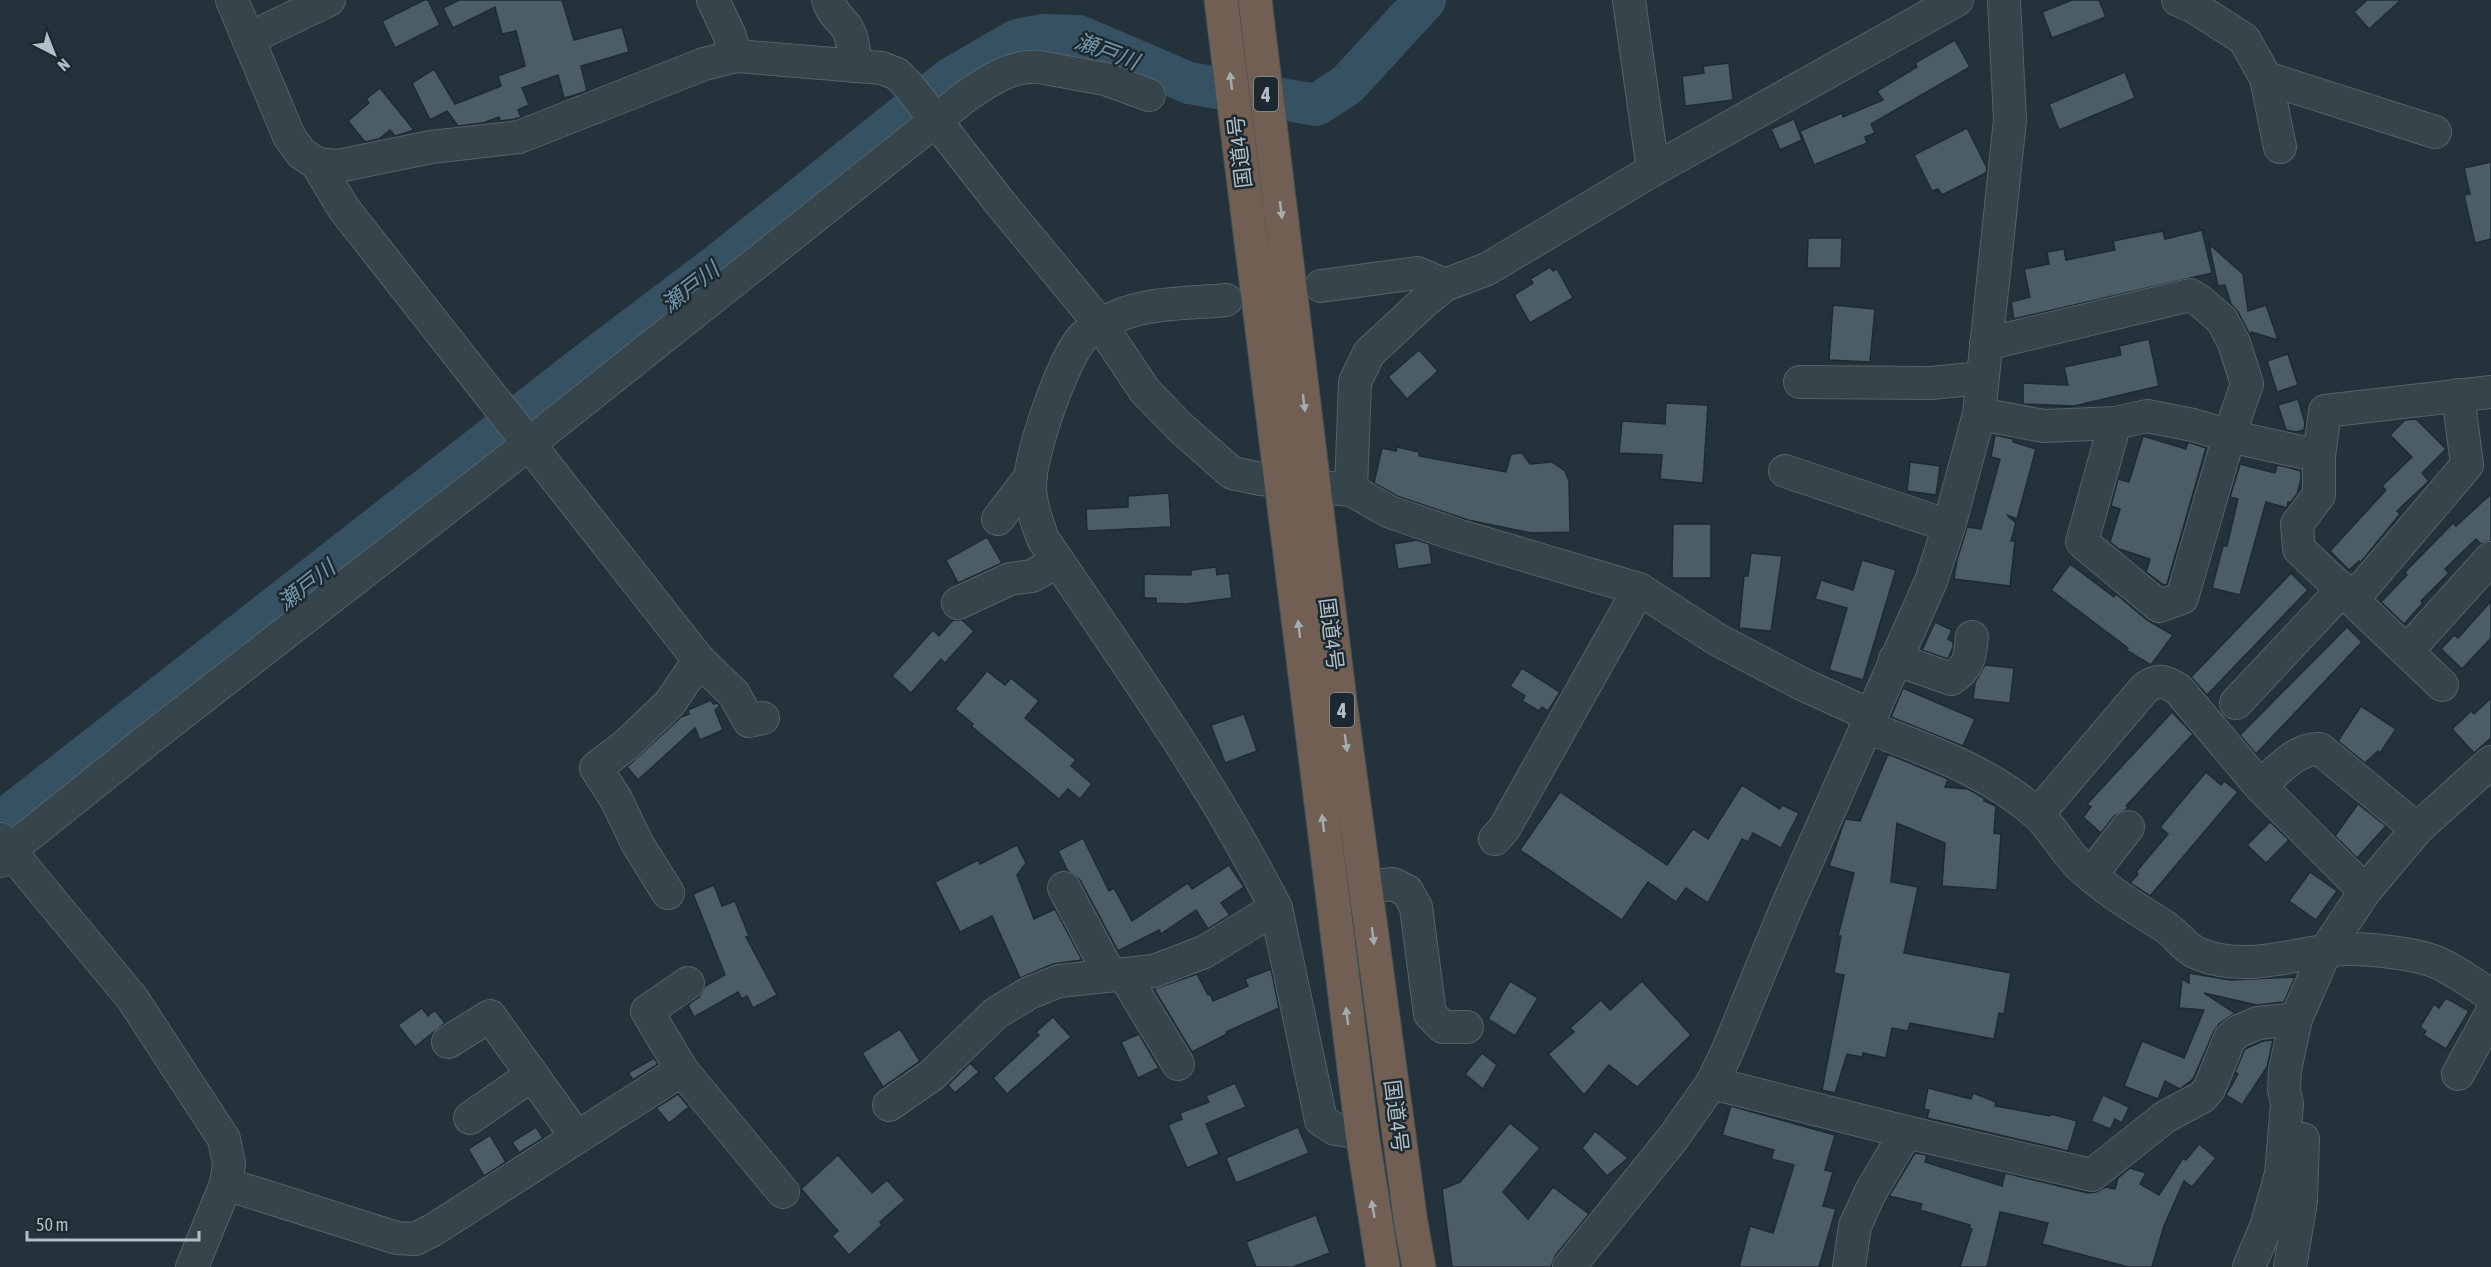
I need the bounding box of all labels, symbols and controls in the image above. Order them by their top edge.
north arrow [24,24,84,84]
water label: 瀬戸川 [1072,27,1144,75]
text: N [55,55,74,75]
one-way arrow [1226,72,1235,91]
road number: 4 [1254,77,1278,111]
street label: 国道4号 [1223,114,1255,190]
one-way arrow [1276,200,1286,219]
water label: 瀬戸川 [656,255,726,318]
one-way arrow [1300,394,1309,413]
water label: 瀬戸川 [272,553,342,616]
street label: 国道4号 [1316,596,1348,672]
one-way arrow [1295,620,1304,639]
road number: 4 [1330,693,1354,727]
one-way arrow [1342,733,1351,752]
one-way arrow [1318,813,1327,832]
one-way arrow [1368,927,1377,946]
one-way arrow [1342,1007,1351,1026]
street label: 国道4号 [1381,1078,1413,1154]
one-way arrow [1368,1200,1377,1219]
scale bar [27,1204,200,1242]
text: 50 m [36,1214,68,1235]

